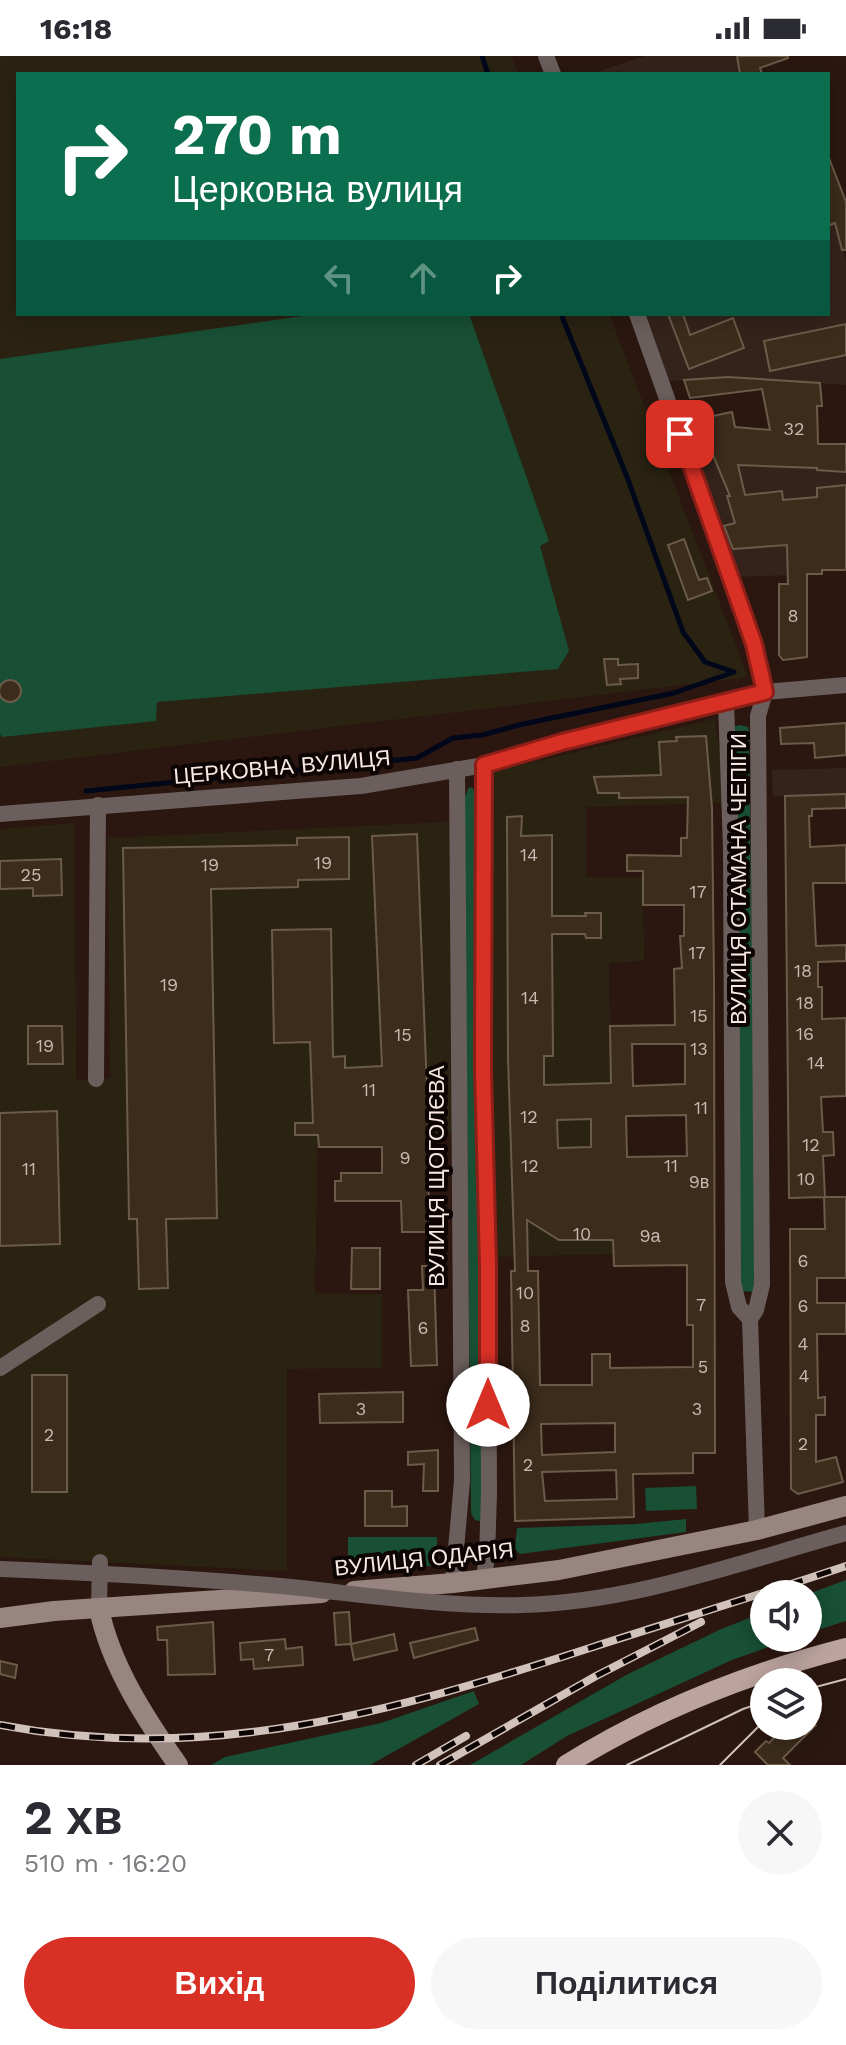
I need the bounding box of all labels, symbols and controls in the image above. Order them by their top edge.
text: 16:18 [40,11,112,46]
text: 270 m [172,102,342,168]
icon: right [40,104,144,208]
text: Церковна вулиця [172,169,463,211]
icon: left [317,256,361,300]
icon: ahead [401,256,445,300]
icon: right [485,256,529,300]
pin [646,400,714,468]
icon: arrive [658,412,702,456]
house number: 32 [784,418,805,439]
house number: 8 [787,605,799,626]
street label: ВУЛИЦЯ ОТАМАНА ЧЕПІГИ [726,733,751,1025]
street label: ЦЕРКОВНА ВУЛИЦЯ [172,745,392,789]
house number: 14 [520,844,538,865]
house number: 19 [314,852,332,873]
house number: 19 [201,854,219,875]
house number: 25 [21,864,41,885]
house number: 17 [689,881,707,902]
house number: 17 [688,942,706,963]
house number: 18 [794,960,812,981]
house number: 19 [160,974,178,995]
house number: 14 [521,987,539,1008]
house number: 18 [796,992,814,1013]
house number: 15 [690,1005,708,1026]
house number: 16 [796,1023,814,1044]
house number: 15 [394,1024,412,1045]
house number: 19 [36,1035,54,1056]
house number: 13 [690,1038,708,1059]
house number: 14 [807,1052,825,1073]
street label: ВУЛИЦЯ ЩОГОЛЄВА [424,1065,449,1287]
house number: 11 [362,1079,376,1100]
house number: 11 [694,1097,708,1118]
house number: 12 [520,1106,538,1127]
house number: 12 [802,1134,820,1155]
house number: 9 [399,1147,411,1168]
house number: 12 [521,1155,539,1176]
house number: 11 [664,1155,678,1176]
house number: 11 [22,1158,36,1179]
house number: 10 [797,1168,815,1189]
house number: 9в [689,1171,709,1192]
house number: 10 [573,1223,591,1244]
house number: 9а [639,1225,662,1246]
house number: 6 [798,1250,808,1271]
house number: 10 [516,1282,534,1303]
house number: 7 [696,1294,706,1315]
house number: 6 [798,1295,808,1316]
house number: 8 [519,1315,531,1336]
house number: 6 [418,1317,428,1338]
house number: 4 [798,1333,809,1354]
house number: 5 [698,1356,708,1377]
position arrow [446,1363,530,1447]
house number: 4 [799,1365,810,1386]
house number: 3 [356,1398,366,1419]
house number: 3 [692,1398,702,1419]
house number: 2 [44,1424,54,1445]
house number: 2 [798,1433,808,1454]
house number: 2 [523,1454,533,1475]
street label: ВУЛИЦЯ ОДАРІЯ [333,1537,515,1581]
map controls [750,1580,822,1740]
button: sound [750,1580,822,1652]
house number: 7 [264,1644,274,1665]
button: layers [750,1668,822,1740]
text: 2 хв [24,1789,123,1846]
button: close [738,1791,822,1875]
text: 510 m · 16:20 [24,1848,187,1878]
button: Вихід [24,1937,415,2029]
button: Поділитися [431,1937,822,2029]

